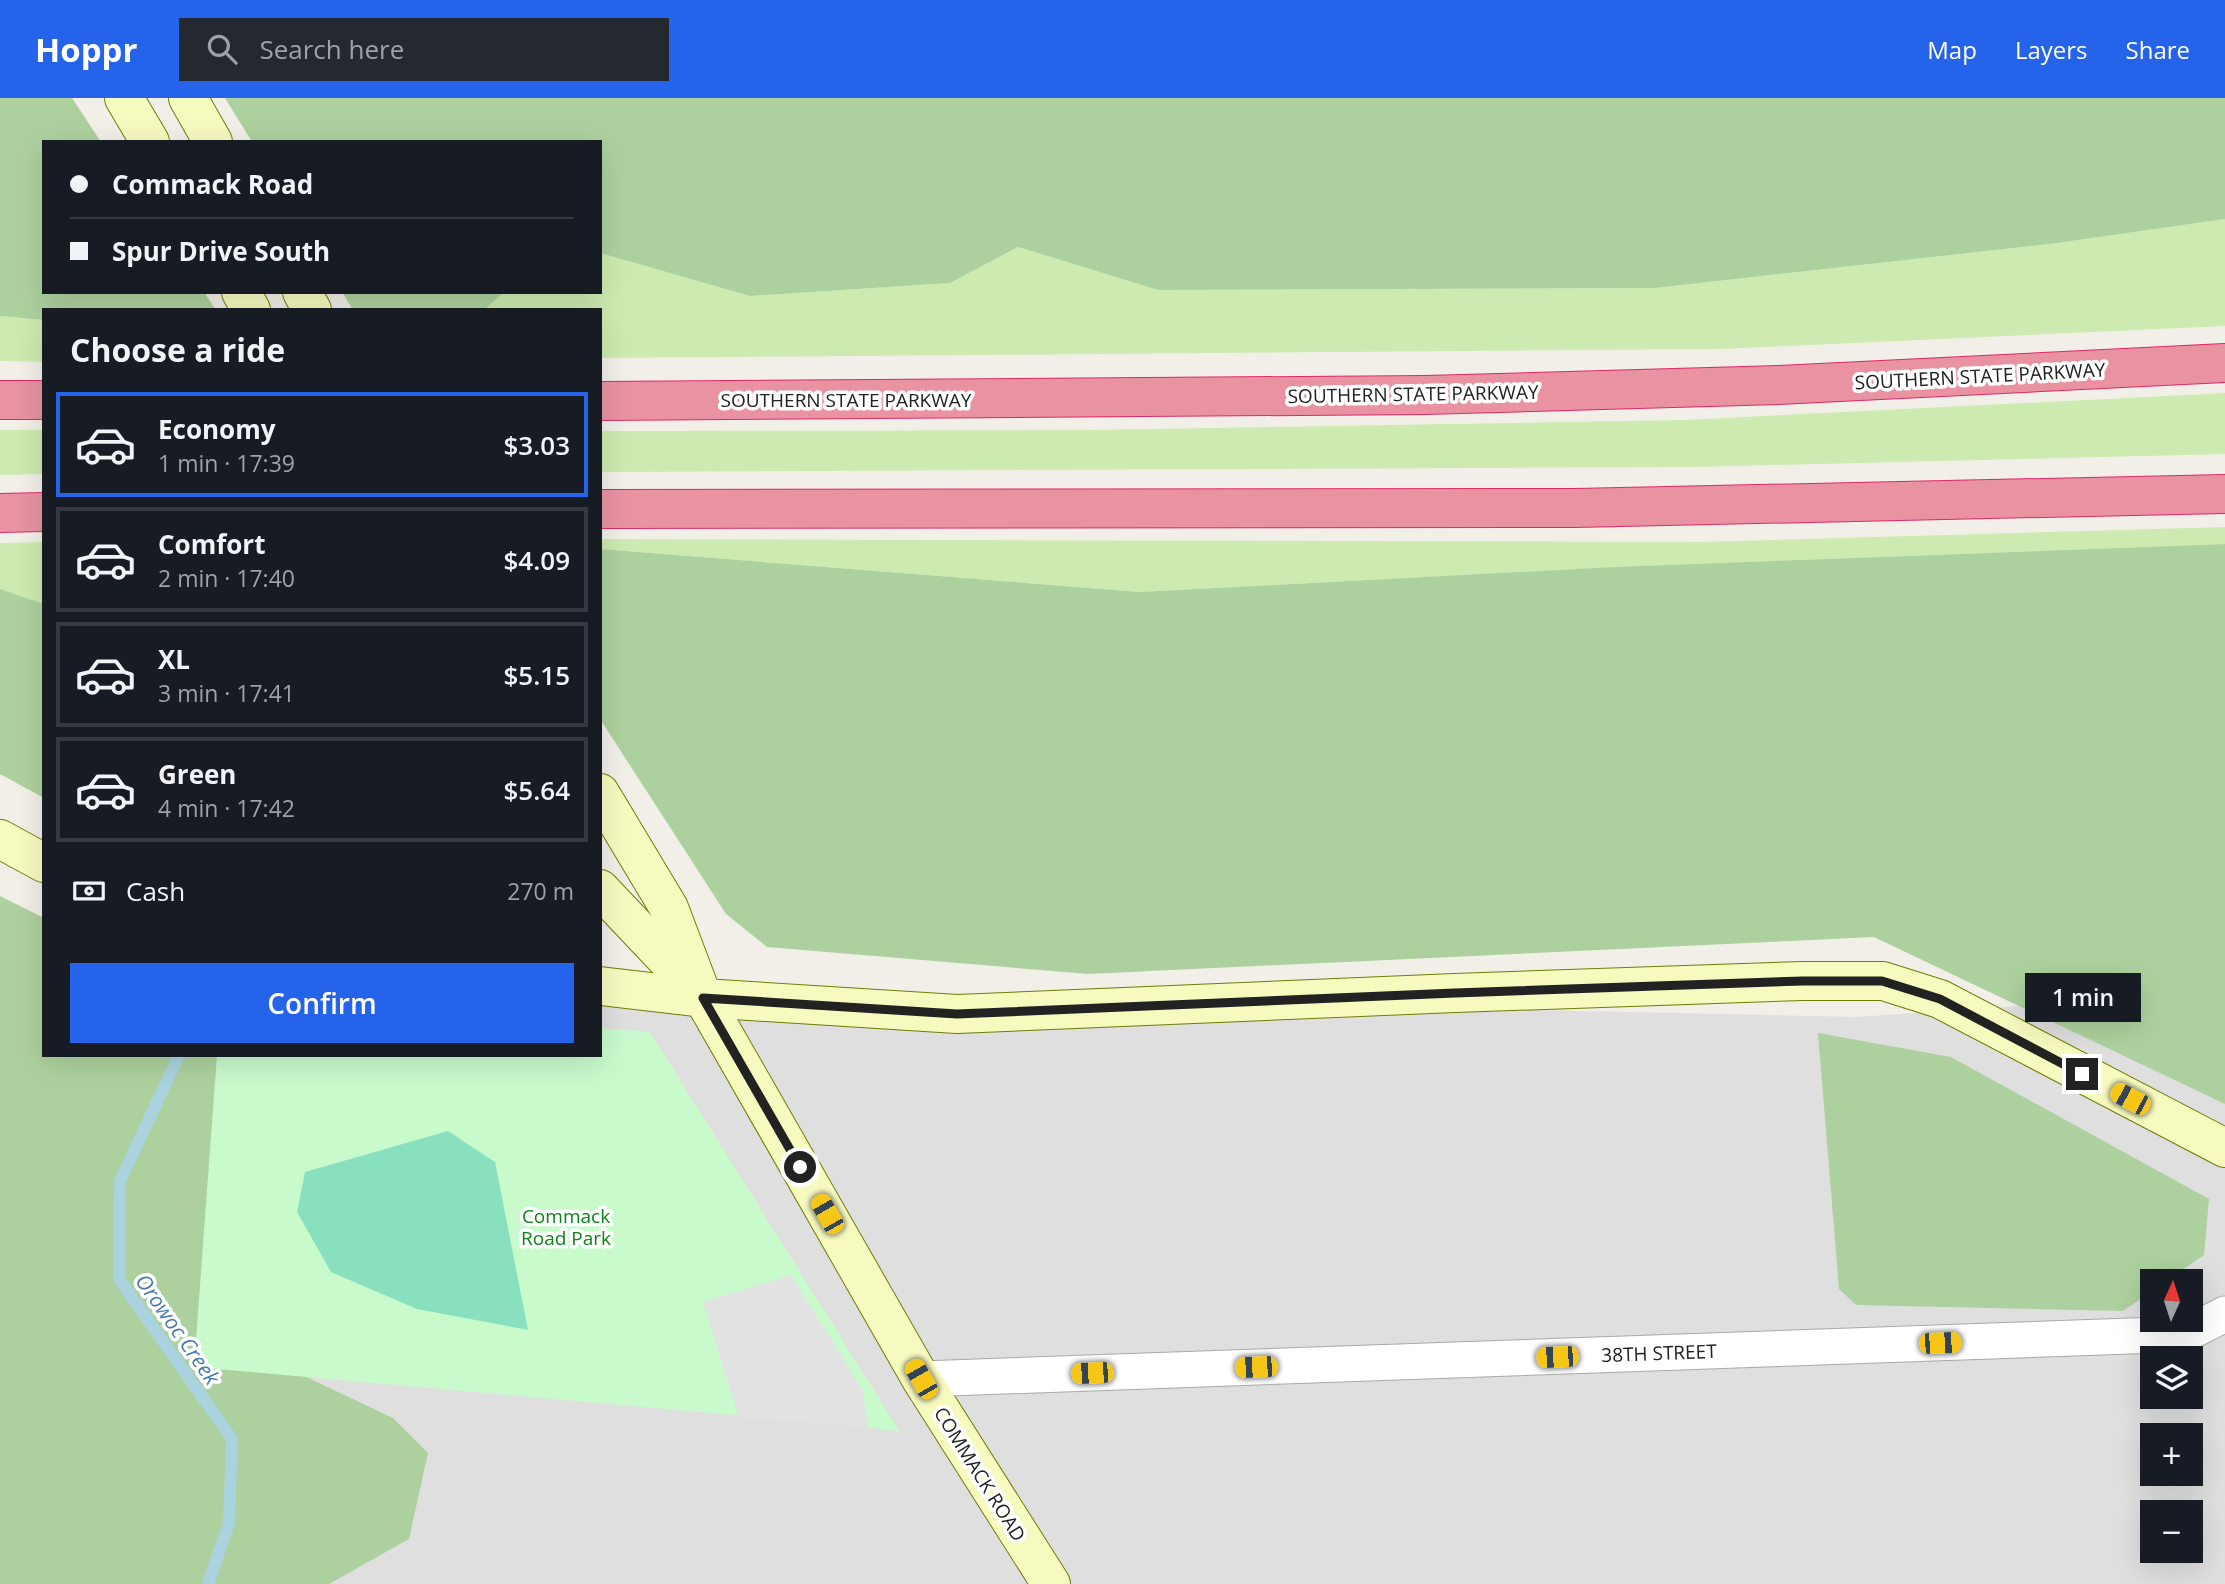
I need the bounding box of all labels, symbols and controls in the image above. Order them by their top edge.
search box [179,18,669,81]
text: Hoppr [35,27,137,72]
icon: search [203,30,241,68]
text: Search here [259,31,404,67]
text: Map [1927,33,1977,66]
text: Layers [2015,33,2088,66]
text: Share [2126,33,2190,66]
text: Commack Road [112,166,313,202]
text: Spur Drive South [112,233,330,269]
text: Choose a ride [70,328,285,371]
street label: SOUTHERN STATE PARKWAY [1854,356,2106,396]
street label: SOUTHERN STATE PARKWAY [1287,379,1539,409]
street label: SOUTHERN STATE PARKWAY [721,387,972,413]
text: Economy [158,411,276,447]
icon: car [74,413,137,476]
text: $3.03 [503,427,570,463]
text: 1 min · 17:39 [158,447,295,479]
text: Comfort [158,526,265,562]
icon: car [74,528,137,591]
text: $4.09 [503,542,570,578]
text: 2 min · 17:40 [158,562,295,594]
text: XL [158,641,190,677]
icon: car [74,643,137,706]
text: $5.15 [503,657,570,693]
text: 3 min · 17:41 [158,677,295,709]
text: Green [158,756,236,792]
icon: car [74,758,137,821]
text: $5.64 [503,772,570,808]
text: 4 min · 17:42 [158,792,295,824]
icon: cash [70,872,108,910]
text: Cash [126,873,185,909]
text: 270 m [507,875,574,907]
button: Confirm [70,963,574,1043]
callout: 1 min [2024,972,2140,1021]
text: 1 min [2052,981,2114,1013]
route end [2066,1058,2098,1090]
car [2107,1080,2154,1118]
route start [784,1151,816,1183]
car [808,1191,847,1237]
park label: Commack Road Park [521,1203,611,1251]
water label: Orowoc Creek [130,1268,227,1390]
north arrow [2140,1269,2203,1332]
map controls [2140,1269,2203,1563]
car [1919,1332,1962,1354]
street label: 38TH STREET [1601,1338,1718,1368]
car [1536,1346,1579,1368]
button: layers [2140,1346,2203,1409]
car [902,1356,941,1402]
car [1235,1356,1278,1378]
car [1071,1362,1114,1384]
street label: COMMACK ROAD [928,1402,1032,1546]
button: + [2140,1423,2203,1486]
button: − [2140,1500,2203,1563]

